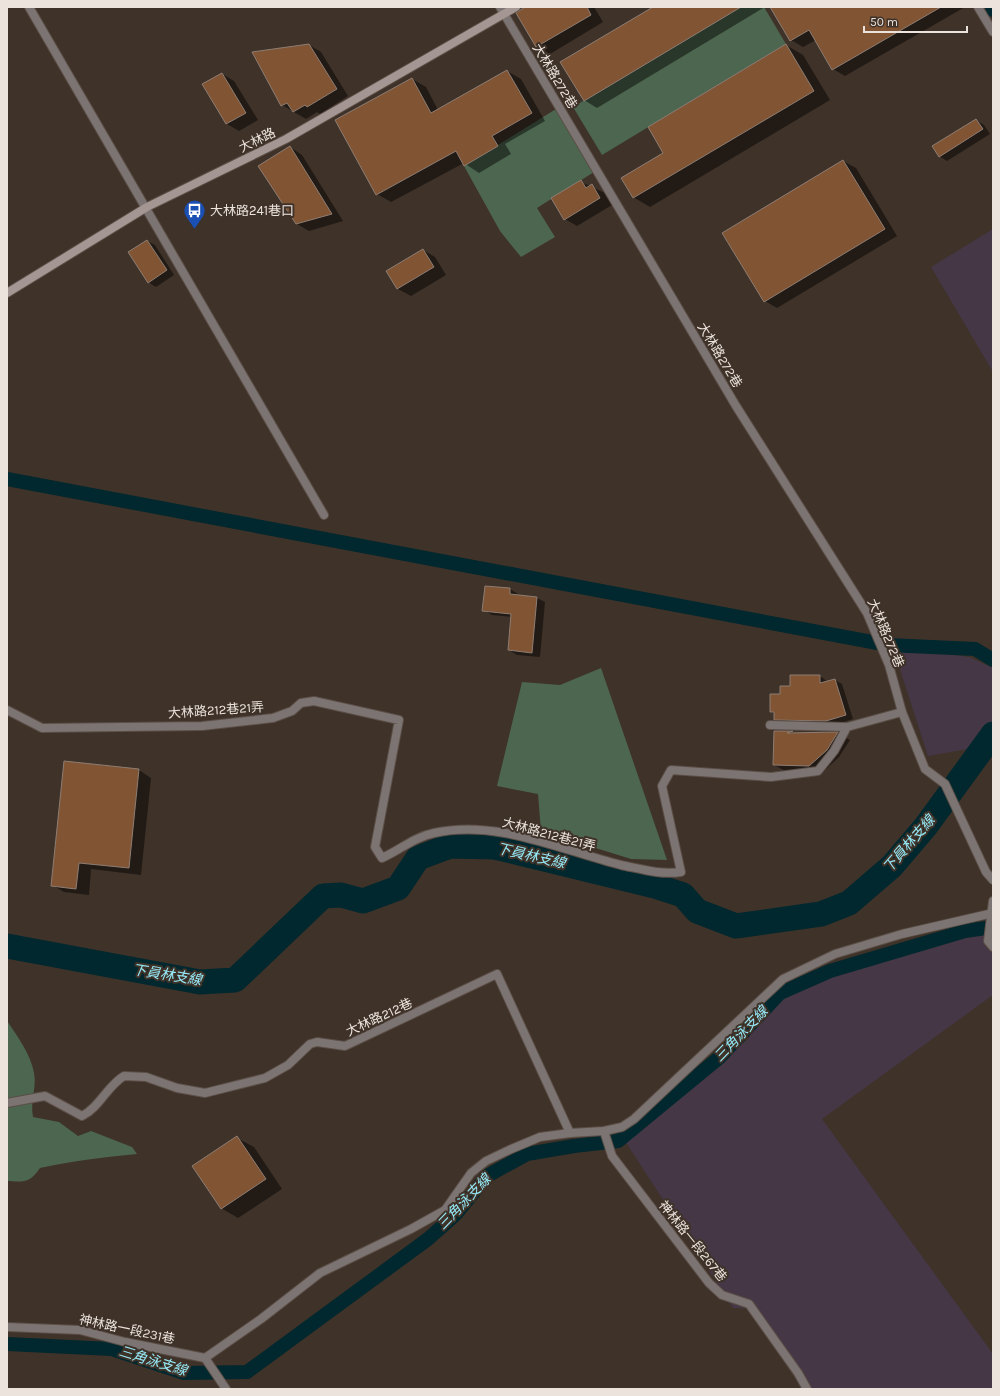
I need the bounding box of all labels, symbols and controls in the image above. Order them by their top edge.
scale bar [864,8,967,34]
text: 50 m [870,15,898,29]
street label: 大林路272巷 [530,41,580,111]
street label: 大林路 [236,125,278,155]
bus stop icon: 大林路241巷口 [182,197,208,230]
place label: 大林路241巷口 [210,203,294,218]
street label: 大林路272巷 [695,320,745,390]
street label: 大林路272巷 [865,596,907,670]
street label: 大林路212巷21弄 [167,699,265,721]
water label: 下員林支線 [880,810,940,876]
street label: 大林路212巷21弄 [501,814,597,854]
water label: 下員林支線 [495,840,569,873]
water label: 下員林支線 [131,961,205,989]
street label: 大林路212巷 [343,995,415,1039]
water label: 三角泳支線 [711,1001,773,1065]
water label: 三角泳支線 [434,1169,496,1233]
street label: 神林路一段267巷 [656,1198,730,1284]
street label: 神林路一段231巷 [78,1312,176,1346]
water label: 三角泳支線 [117,1343,191,1380]

